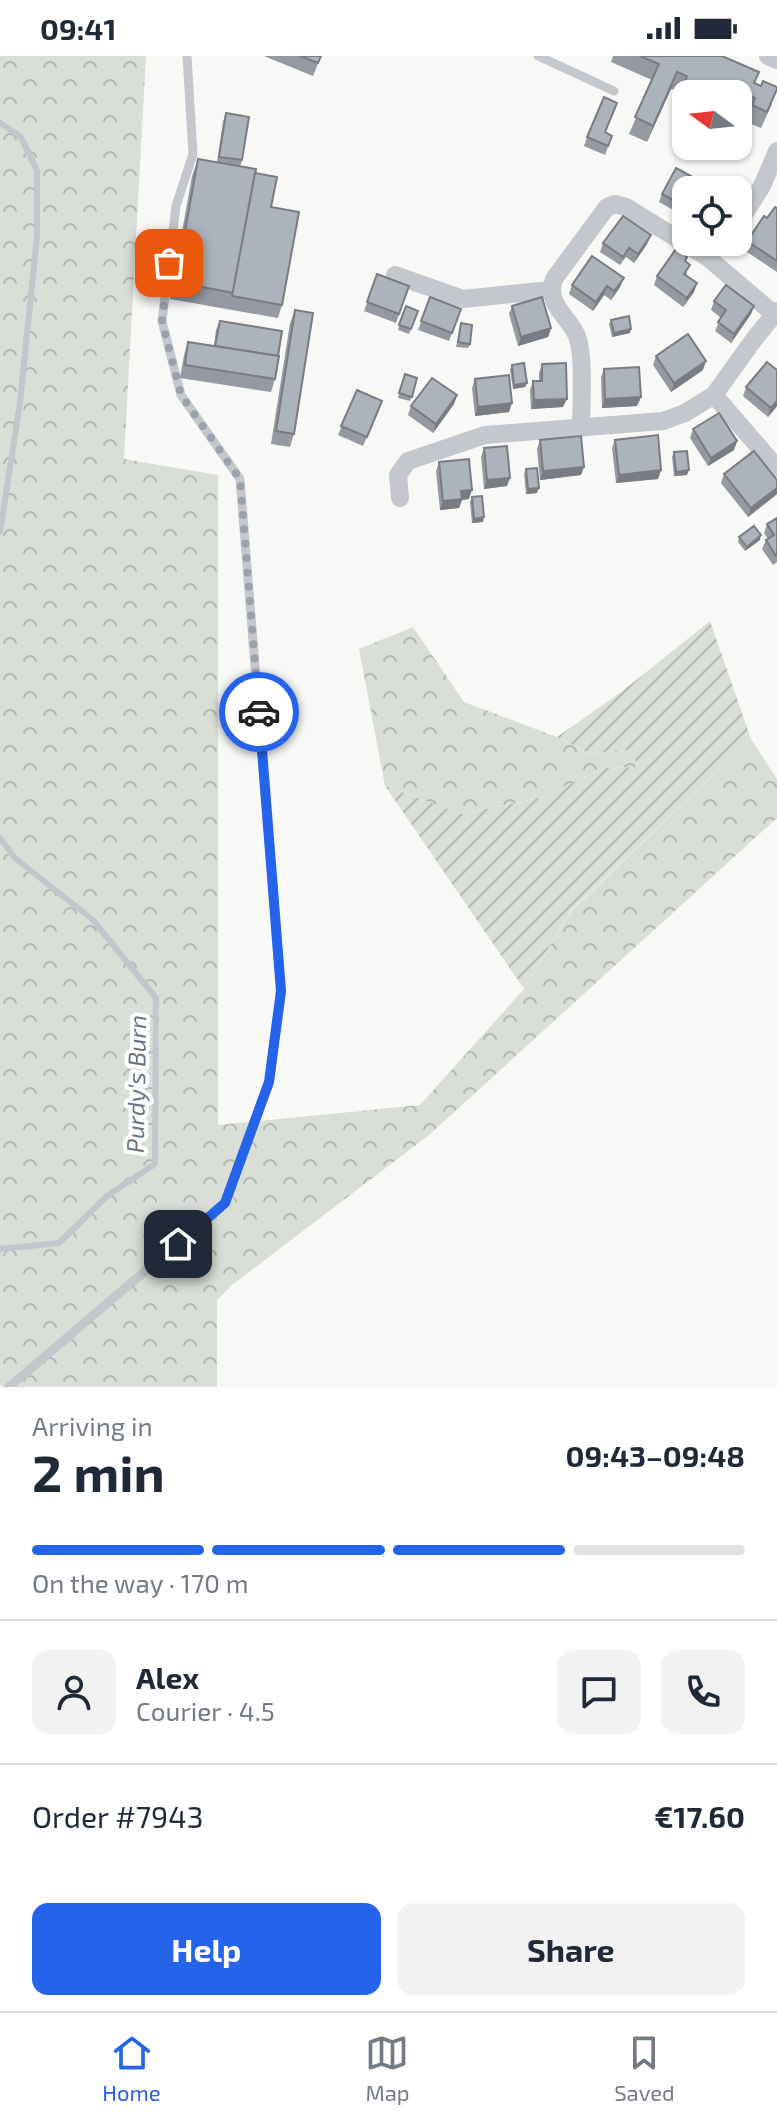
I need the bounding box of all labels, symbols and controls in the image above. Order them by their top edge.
text: 09:41 [40,10,116,46]
north arrow [672,80,752,160]
map controls [672,80,752,256]
button: locate [672,176,752,256]
pin [135,229,203,297]
icon: bag [147,241,191,285]
courier [219,672,299,752]
icon: car [237,690,281,734]
water label: Purdy's Burn [120,1015,151,1153]
pin [144,1210,212,1278]
icon: home [156,1222,200,1266]
text: Arriving in [32,1410,153,1441]
text: 09:43–09:48 [566,1437,745,1473]
text: 2 min [32,1440,165,1502]
text: On the way · 170 m [32,1567,249,1598]
button: person [32,1650,116,1734]
button: chat [557,1650,641,1734]
button: phone [661,1650,745,1734]
text: Alex [136,1659,199,1695]
text: Courier · 4.5 [136,1695,275,1726]
text: Order #7943 [32,1798,203,1834]
text: €17.60 [654,1798,745,1834]
button: Help [32,1903,381,1995]
button: Share [397,1903,745,1995]
tab: Home [102,2031,161,2105]
tab: Map [365,2031,410,2105]
tab: Saved [614,2031,675,2105]

